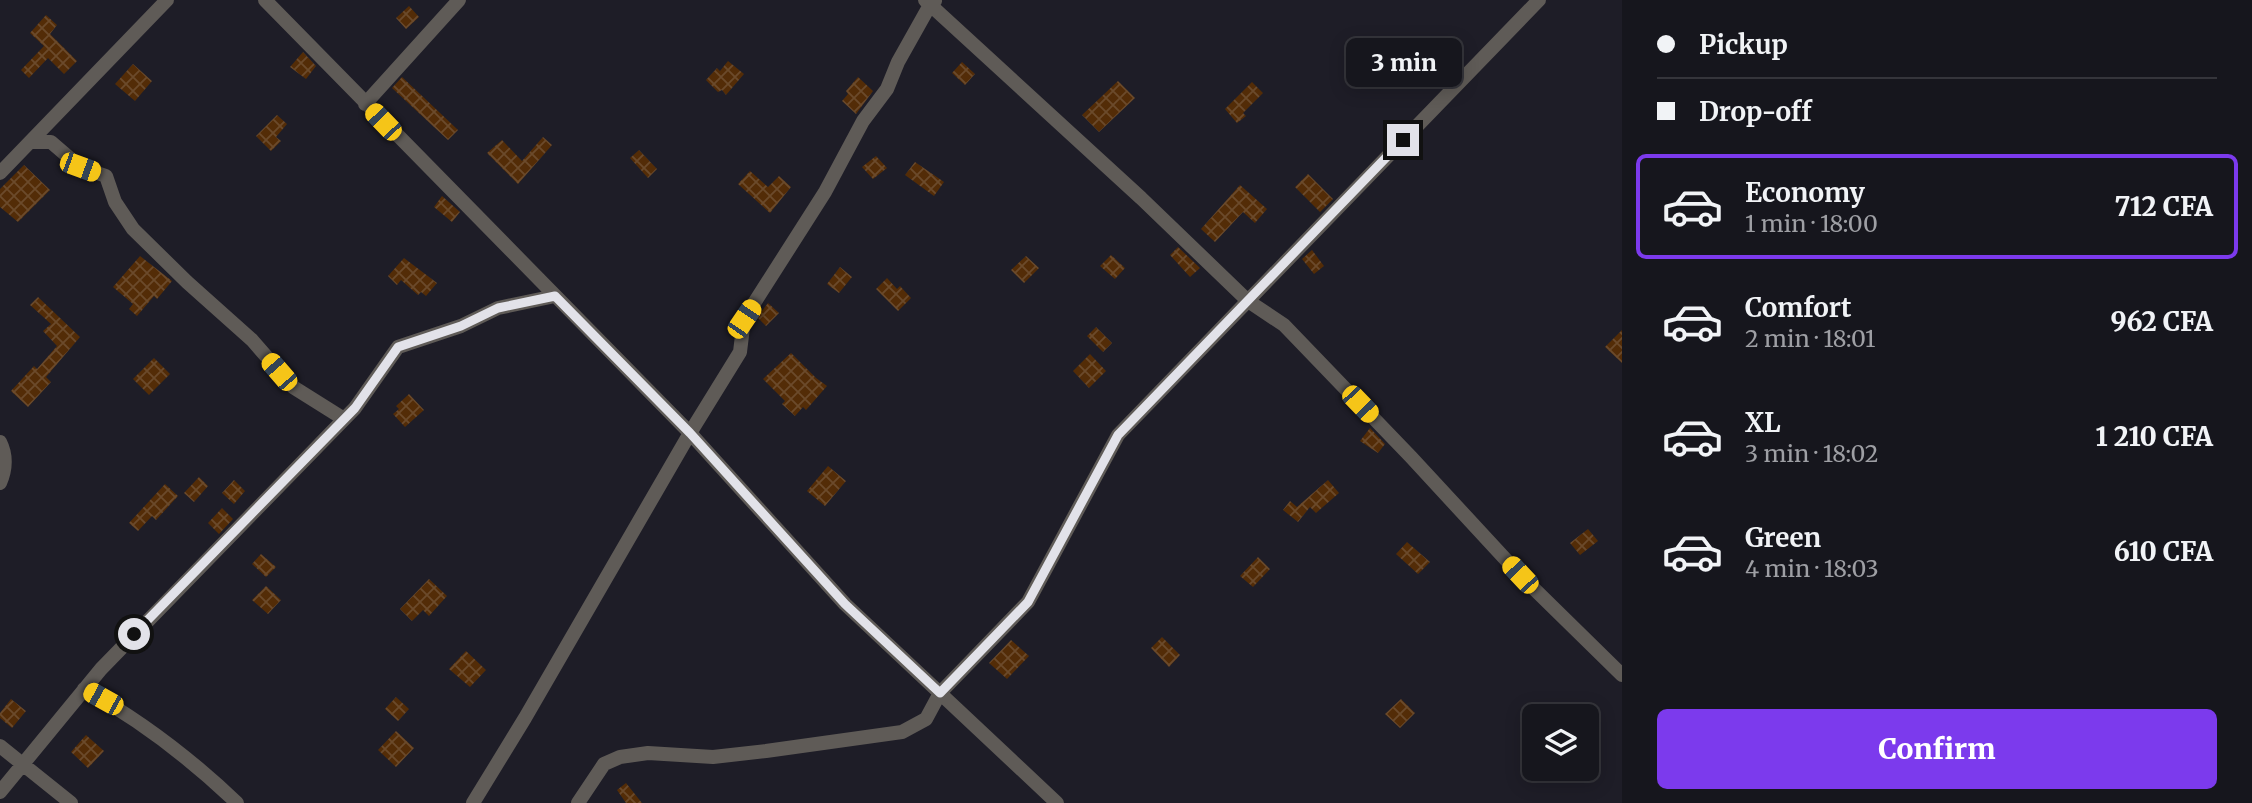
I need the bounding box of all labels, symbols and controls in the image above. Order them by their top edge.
text: Pickup [1699,28,1788,61]
callout: 3 min [1345,38,1461,88]
text: 3 min [1371,48,1437,77]
text: Drop-off [1699,95,1812,128]
car [361,100,406,144]
route end [1387,124,1419,156]
car [57,150,104,184]
icon: car [1661,175,1724,238]
text: Economy [1745,176,1865,209]
text: 712 CFA [2114,190,2213,223]
text: 1 min · 18:00 [1745,209,1878,238]
icon: car [1661,290,1724,353]
text: Comfort [1745,291,1851,324]
car [724,296,765,342]
text: 962 CFA [2110,305,2213,338]
text: 2 min · 18:01 [1745,324,1875,353]
car [258,349,301,395]
car [1338,382,1383,426]
icon: car [1661,405,1724,468]
text: XL [1745,406,1781,439]
text: 1 210 CFA [2096,420,2213,453]
text: 3 min · 18:02 [1745,439,1878,468]
icon: car [1661,520,1724,583]
text: Green [1745,521,1821,554]
text: 610 CFA [2114,535,2213,568]
car [1498,552,1543,598]
text: 4 min · 18:03 [1745,554,1879,583]
route start [118,618,150,650]
car [80,680,127,718]
map controls [1522,704,1599,781]
button: layers [1522,704,1599,781]
button: Confirm [1657,709,2217,789]

